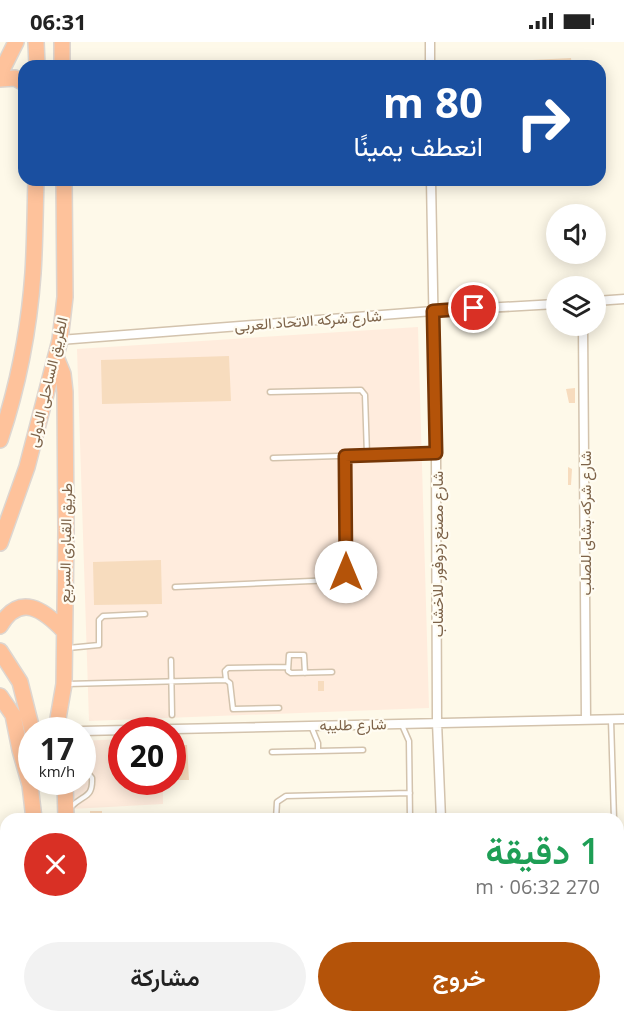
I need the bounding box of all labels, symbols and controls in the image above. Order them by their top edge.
text: 06:31 [30,6,87,36]
text: 80 m [383,73,483,130]
icon: right [504,84,582,162]
text: انعطف يمينًا [353,127,483,164]
map controls [546,204,606,336]
button: sound [546,204,606,264]
button: layers [546,276,606,336]
pin [448,282,499,333]
icon: arrive [457,291,490,324]
street label: شارع شركه الاتحاد العربى [234,305,383,337]
street label: الطريق الساحلى الدولى [22,315,73,449]
street label: شارع شركه بشاى للصلب [575,450,597,595]
street label: شارع مصنع زدوفور للاخشاب [427,471,449,637]
street label: طريق القبارى السريع [54,482,78,603]
position arrow [314,540,378,604]
street label: شارع طليبه [319,713,387,737]
speed limit sign: 20 [108,717,186,795]
text: 17 [40,728,74,769]
text: km/h [39,761,75,781]
text: 1 دقيقة [486,826,600,875]
button: close [24,833,87,896]
text: 270 m · 06:32 [475,873,600,900]
button: مشاركة [24,942,306,1011]
button: خروج [318,942,600,1011]

